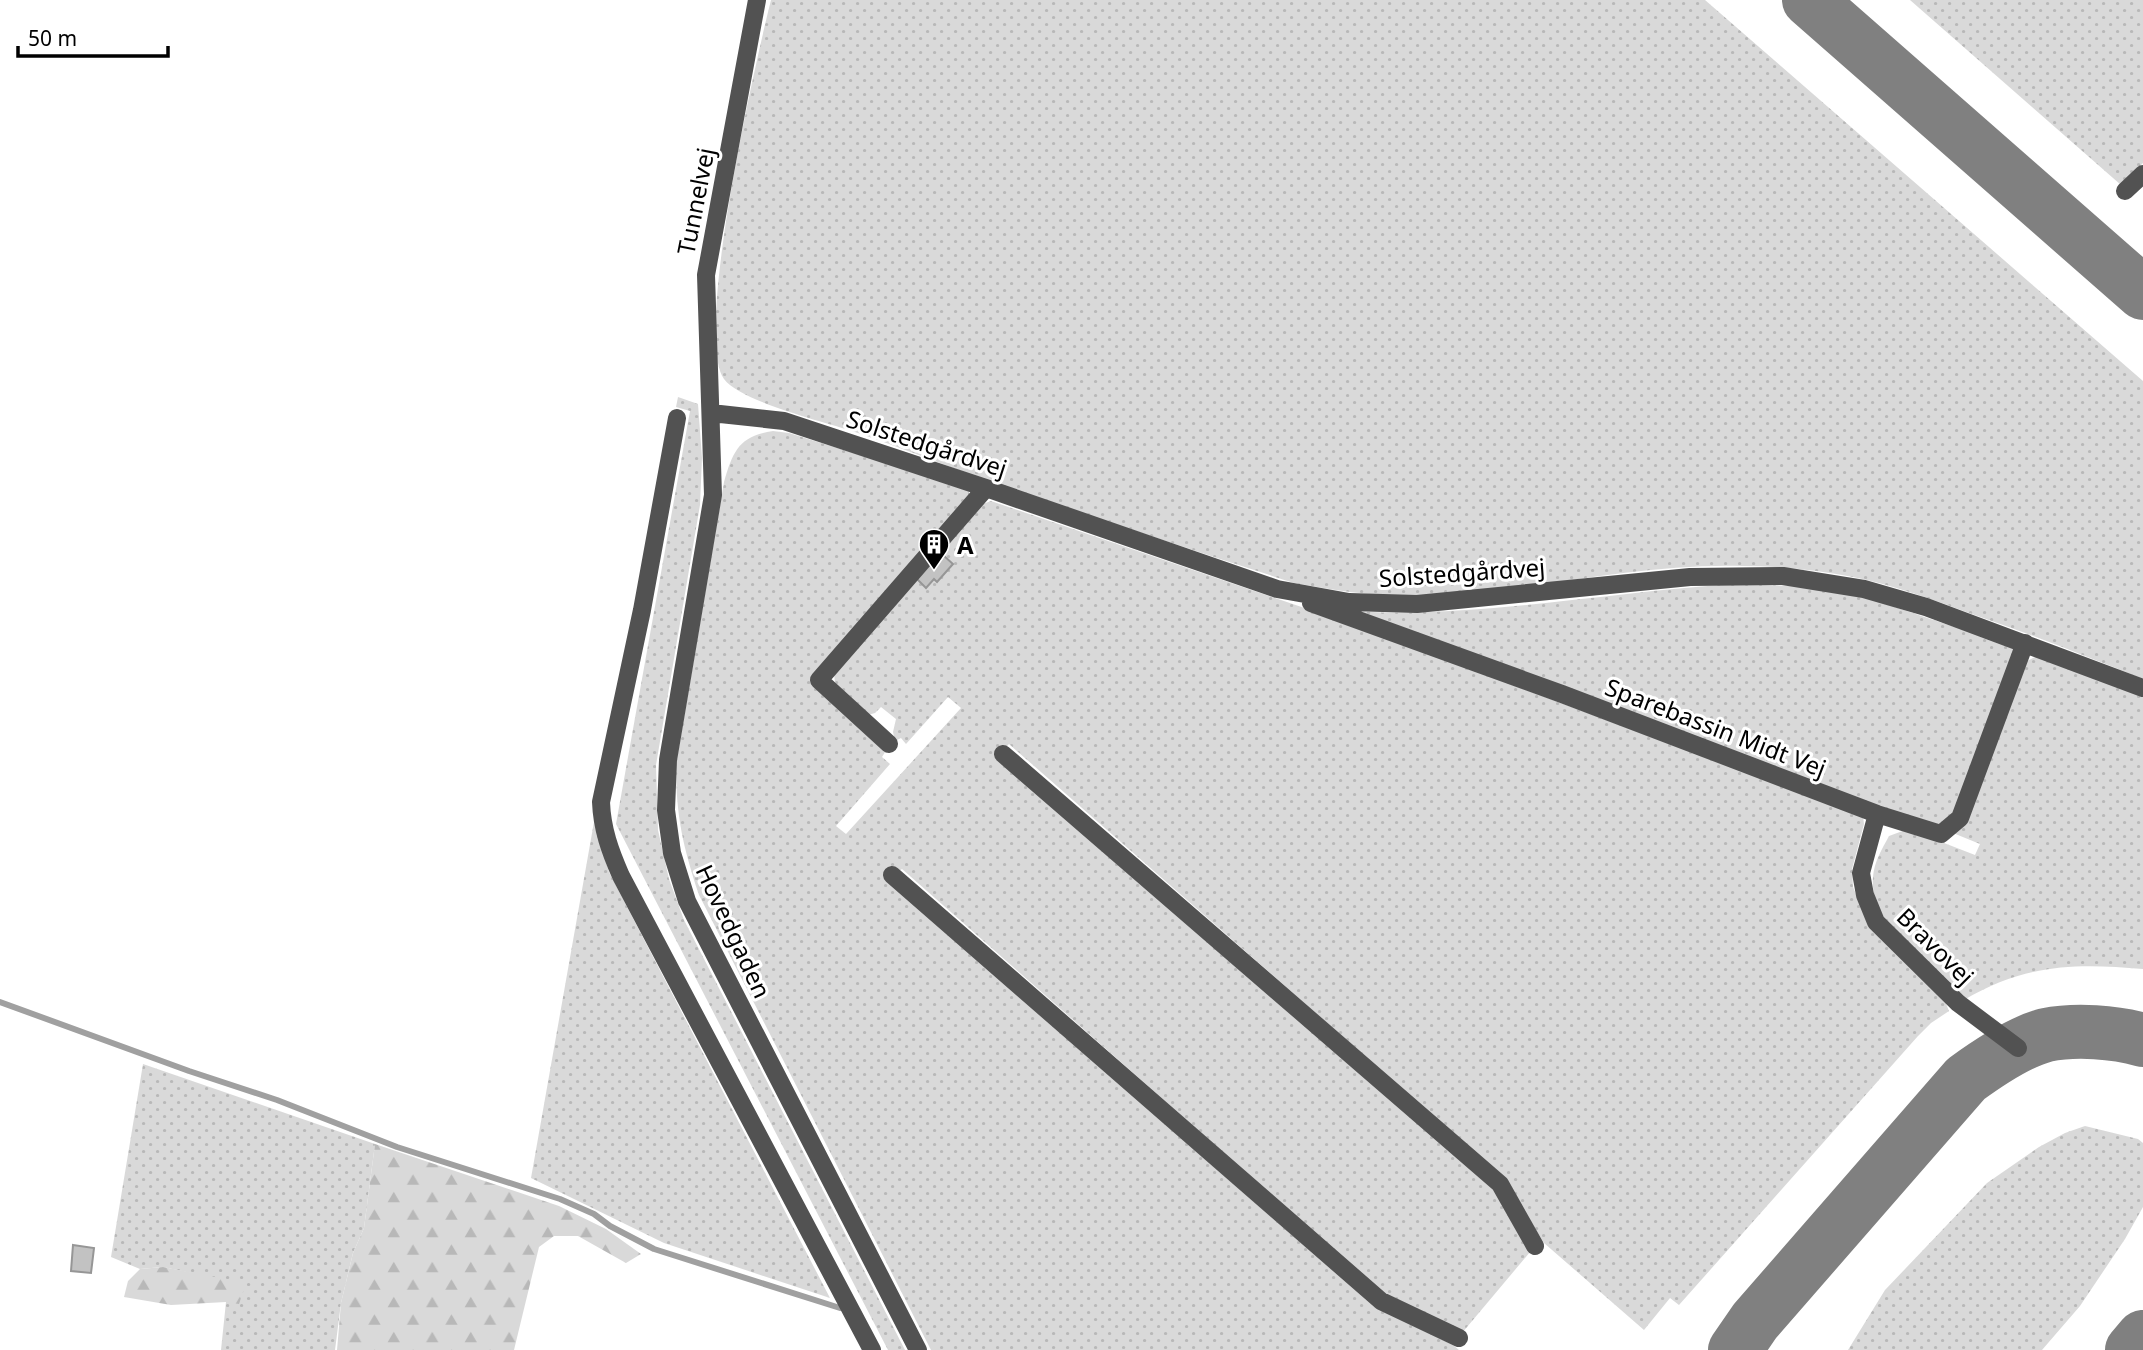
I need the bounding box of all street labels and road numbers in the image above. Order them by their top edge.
street label: Tunnelvej [668,145,722,257]
street label: Solstedgårdvej [843,402,1011,484]
street label: Solstedgårdvej [1378,550,1546,594]
street label: Sparebassin Midt Vej [1601,670,1831,784]
street label: Hovedgaden [689,859,779,1003]
street label: Bravovej [1890,900,1982,992]

